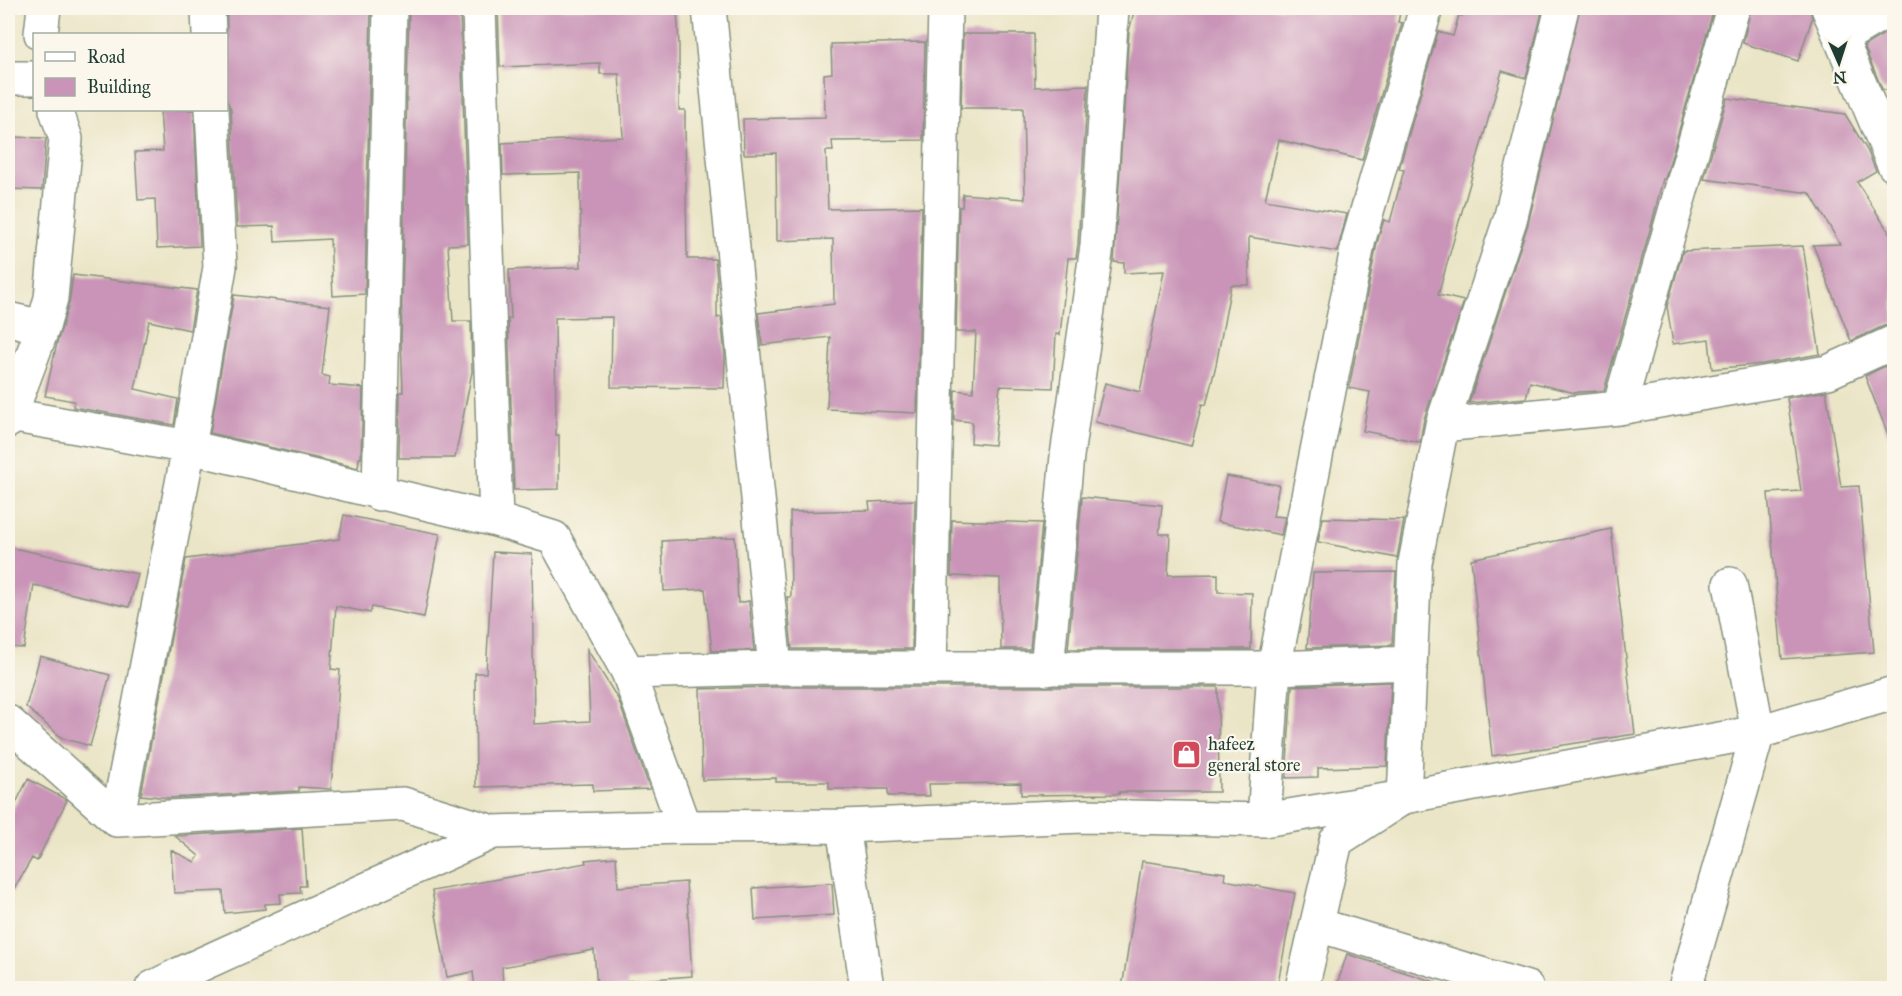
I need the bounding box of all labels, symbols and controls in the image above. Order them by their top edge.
legend [33,33,228,111]
north arrow [1809,33,1869,93]
text: Road [87,46,125,68]
text: N [1832,68,1847,87]
text: Building [87,76,151,99]
place label: hafeez general store [1208,733,1300,777]
shop icon: hafeez general store [1171,738,1203,770]

